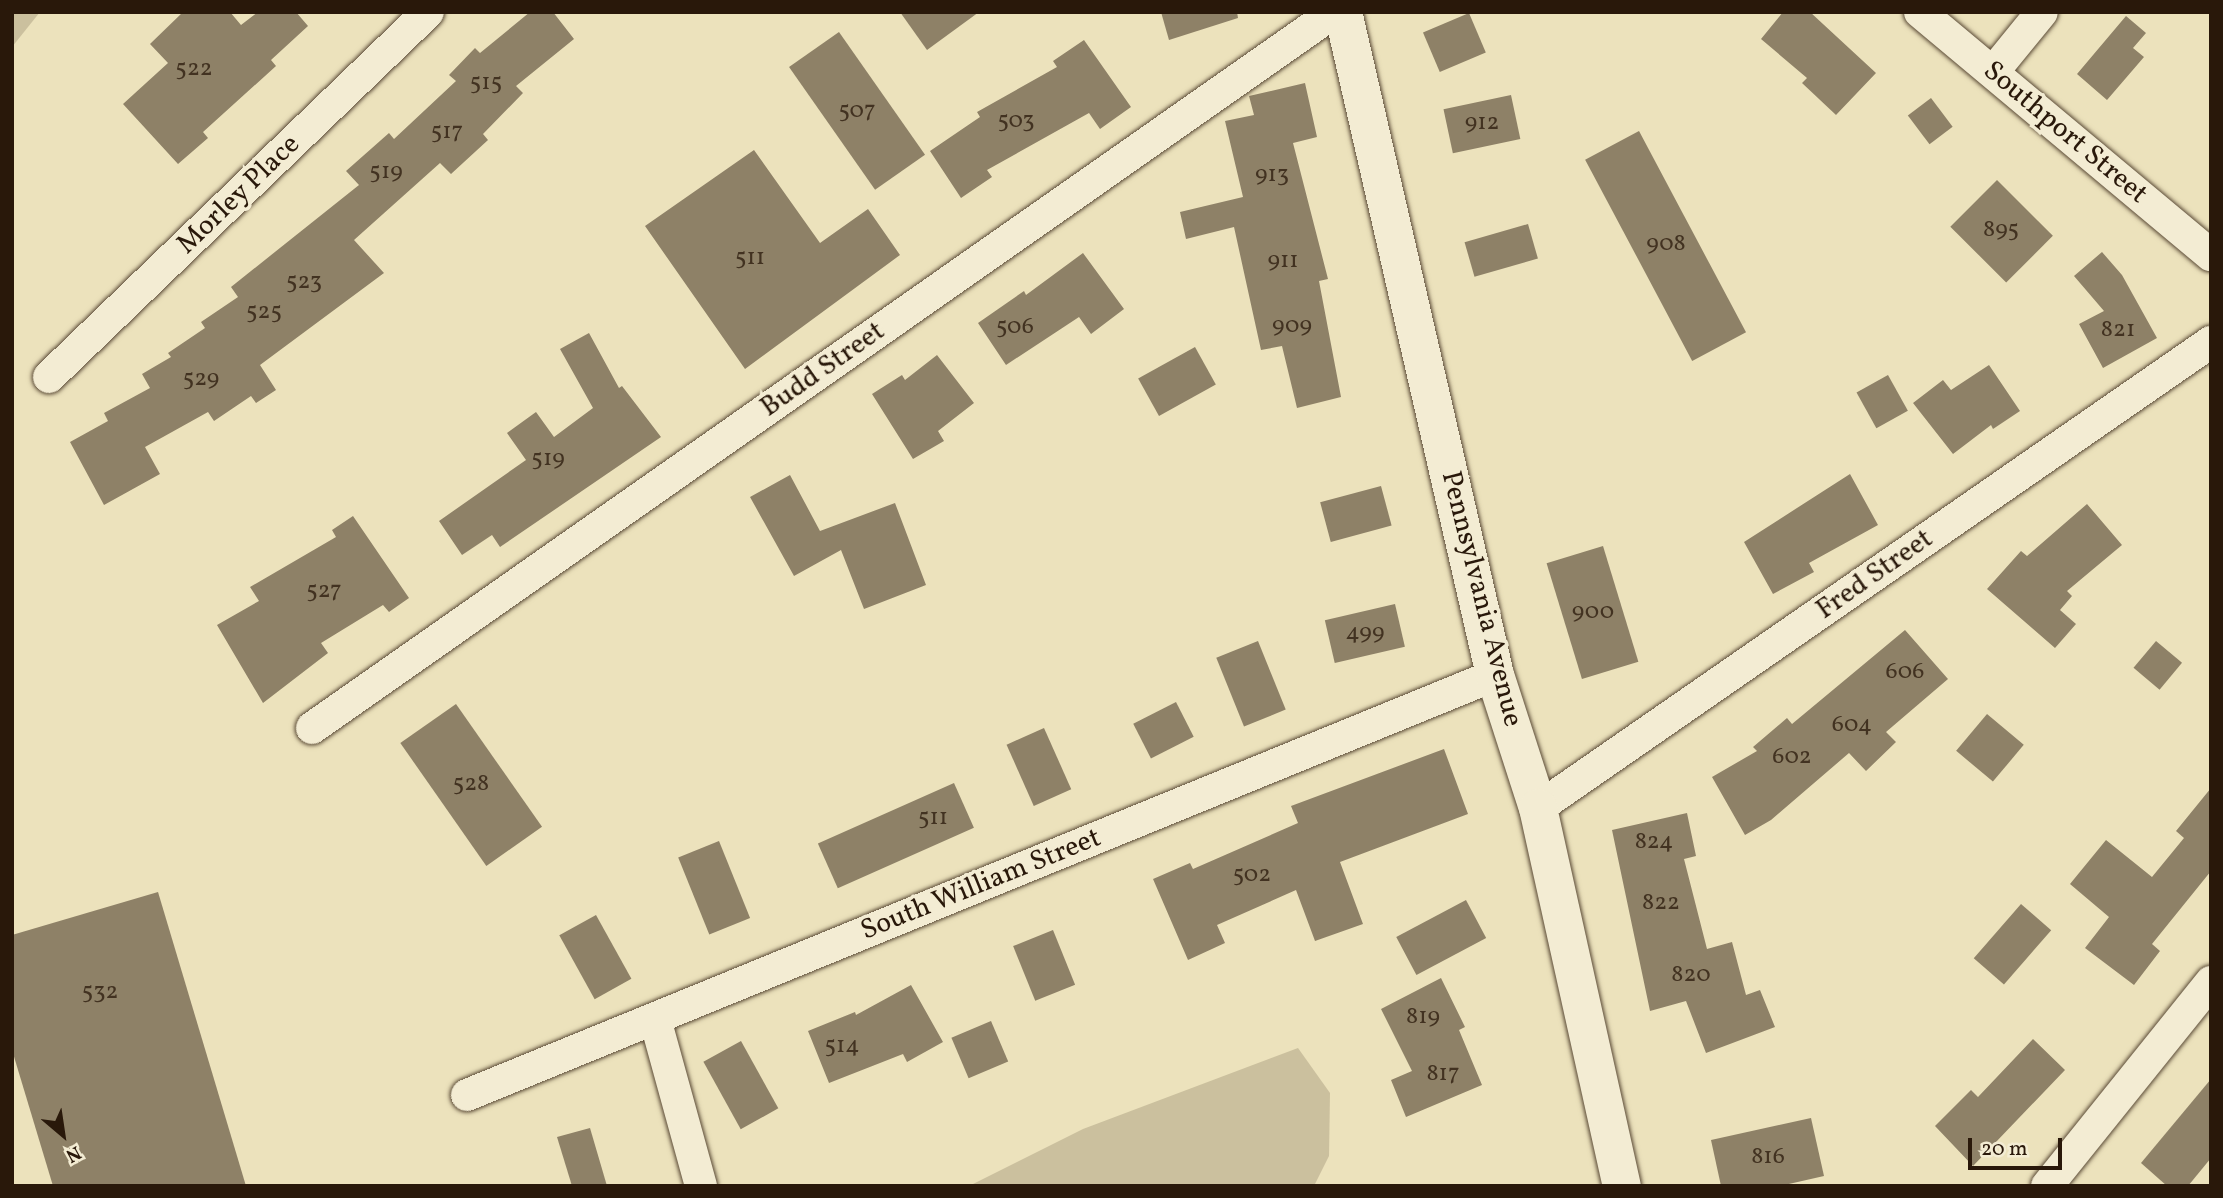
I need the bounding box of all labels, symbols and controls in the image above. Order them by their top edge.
street label: Southport Street [1976,55,2154,211]
house number: 522 [175,56,213,84]
house number: 515 [470,70,502,98]
house number: 507 [838,98,876,126]
house number: 503 [997,108,1035,136]
house number: 912 [1465,110,1499,138]
house number: 517 [431,119,463,147]
street label: Morley Place [170,128,308,262]
house number: 519 [369,159,403,187]
house number: 913 [1255,162,1289,190]
house number: 895 [1983,217,2019,245]
house number: 908 [1646,231,1686,259]
house number: 511 [735,245,765,273]
house number: 911 [1267,248,1299,276]
house number: 523 [286,269,322,297]
house number: 525 [246,299,282,327]
house number: 909 [1272,313,1312,341]
house number: 506 [996,314,1034,342]
street label: Budd Street [754,315,892,425]
house number: 821 [2101,317,2135,345]
house number: 529 [183,366,219,394]
house number: 519 [531,446,565,474]
street label: Pennsylvania Avenue [1433,468,1529,730]
street label: Fred Street [1810,523,1940,627]
house number: 527 [306,578,342,606]
house number: 900 [1572,599,1614,627]
house number: 499 [1346,620,1384,648]
house number: 606 [1885,659,1925,687]
house number: 604 [1832,712,1872,740]
house number: 602 [1772,744,1812,772]
house number: 528 [453,771,489,799]
house number: 511 [918,805,948,833]
street label: South William Street [856,821,1106,949]
house number: 824 [1635,829,1673,857]
house number: 502 [1233,862,1271,890]
house number: 822 [1642,890,1680,918]
house number: 820 [1671,962,1711,990]
house number: 532 [82,979,118,1007]
house number: 819 [1406,1004,1440,1032]
house number: 514 [824,1033,860,1061]
house number: 817 [1426,1061,1460,1089]
north arrow [28,1100,98,1170]
scale bar [1971,1124,2066,1168]
text: 20 m [1981,1135,2027,1164]
text: N [61,1139,86,1168]
house number: 816 [1751,1144,1785,1172]

